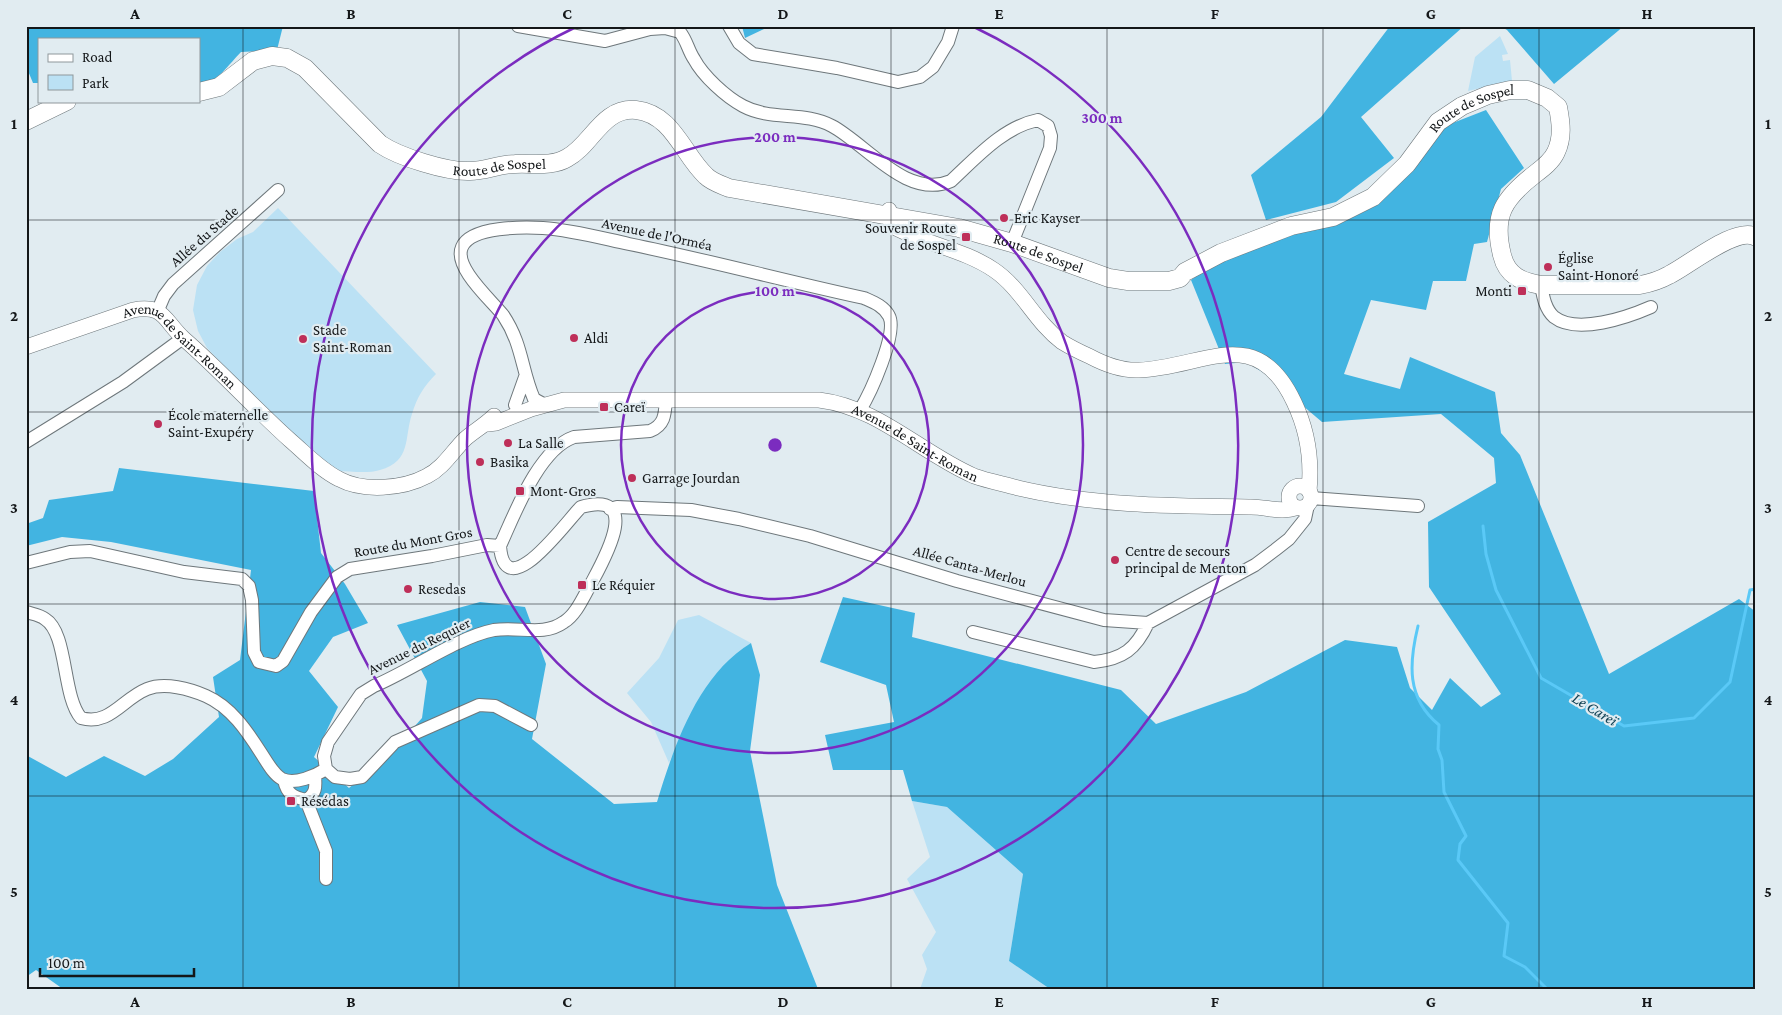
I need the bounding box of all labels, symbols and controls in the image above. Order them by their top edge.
text: A [129,5,140,22]
text: B [346,5,356,22]
text: C [562,5,572,22]
text: D [777,5,789,22]
text: E [994,5,1004,22]
text: F [1211,5,1220,22]
text: G [1426,5,1436,22]
text: H [1642,5,1653,22]
legend [38,38,200,102]
text: Road [82,49,113,65]
text: Park [82,75,109,91]
street label: Route de Sospel [1425,82,1514,135]
text: 300 m [1081,110,1123,126]
text: 1 [11,115,17,132]
text: 1 [1765,115,1771,132]
text: 200 m [754,129,796,145]
street label: Route de Sospel [452,156,546,179]
street label: Allée du Stade [167,202,241,270]
place label: Eric Kayser [1014,210,1081,227]
marker: Eric Kayser [998,212,1010,224]
street label: Avenue de l'Orméa [600,214,714,254]
place label: Souvenir Route de Sospel [865,220,956,254]
street label: Route de Sospel [992,230,1085,276]
marker: Souvenir Route de Sospel [960,231,972,243]
place label: Église Saint-Honoré [1558,250,1639,283]
marker: Église Saint-Honoré [1542,261,1554,273]
text: 100 m [755,283,795,299]
place label: Monti [1475,283,1512,299]
marker: Monti [1516,285,1528,297]
street label: Avenue de Saint-Roman [120,301,240,392]
text: 2 [10,307,18,324]
text: 2 [1764,307,1772,324]
place label: Stade Saint-Roman [313,322,392,355]
place label: Aldi [584,330,608,346]
marker: Aldi [568,332,580,344]
marker: Stade Saint-Roman [297,333,309,345]
place label: Careï [614,399,645,415]
marker: Careï [598,401,610,413]
street label: Avenue de Saint-Roman [849,401,981,485]
place label: École maternelle Saint-Exupéry [168,407,268,441]
marker: École maternelle Saint-Exupéry [152,418,164,430]
place label: La Salle [518,435,564,451]
centre of rings [766,436,784,454]
marker: La Salle [502,437,514,449]
place label: Basika [490,454,529,470]
marker: Basika [474,456,486,468]
place label: Garrage Jourdan [642,470,740,487]
marker: Garrage Jourdan [626,472,638,484]
place label: Mont-Gros [530,483,596,499]
marker: Mont-Gros [514,485,526,497]
text: 3 [10,499,18,516]
text: 3 [1764,499,1772,516]
street label: Route du Mont Gros [353,524,474,560]
street label: Allée Canta-Merlou [912,542,1029,590]
place label: Centre de secours principal de Menton [1125,543,1247,577]
marker: Centre de secours principal de Menton [1109,554,1121,566]
place label: Le Réquier [592,577,656,594]
marker: Le Réquier [576,579,588,591]
place label: Resedas [418,581,466,597]
marker: Resedas [402,583,414,595]
street label: Avenue du Requier [365,614,474,679]
water label: Le Careï [1569,689,1622,730]
text: 4 [10,691,19,708]
text: 4 [1764,691,1773,708]
place label: Résédas [301,793,349,809]
marker: Résédas [285,795,297,807]
text: 5 [10,883,18,900]
text: 5 [1764,883,1772,900]
scale bar [40,945,194,977]
text: 100 m [48,955,85,971]
text: A [129,993,140,1010]
text: B [346,993,356,1010]
text: C [562,993,572,1010]
text: D [777,993,789,1010]
text: E [994,993,1004,1010]
text: F [1211,993,1220,1010]
text: G [1426,993,1436,1010]
text: H [1642,993,1653,1010]

